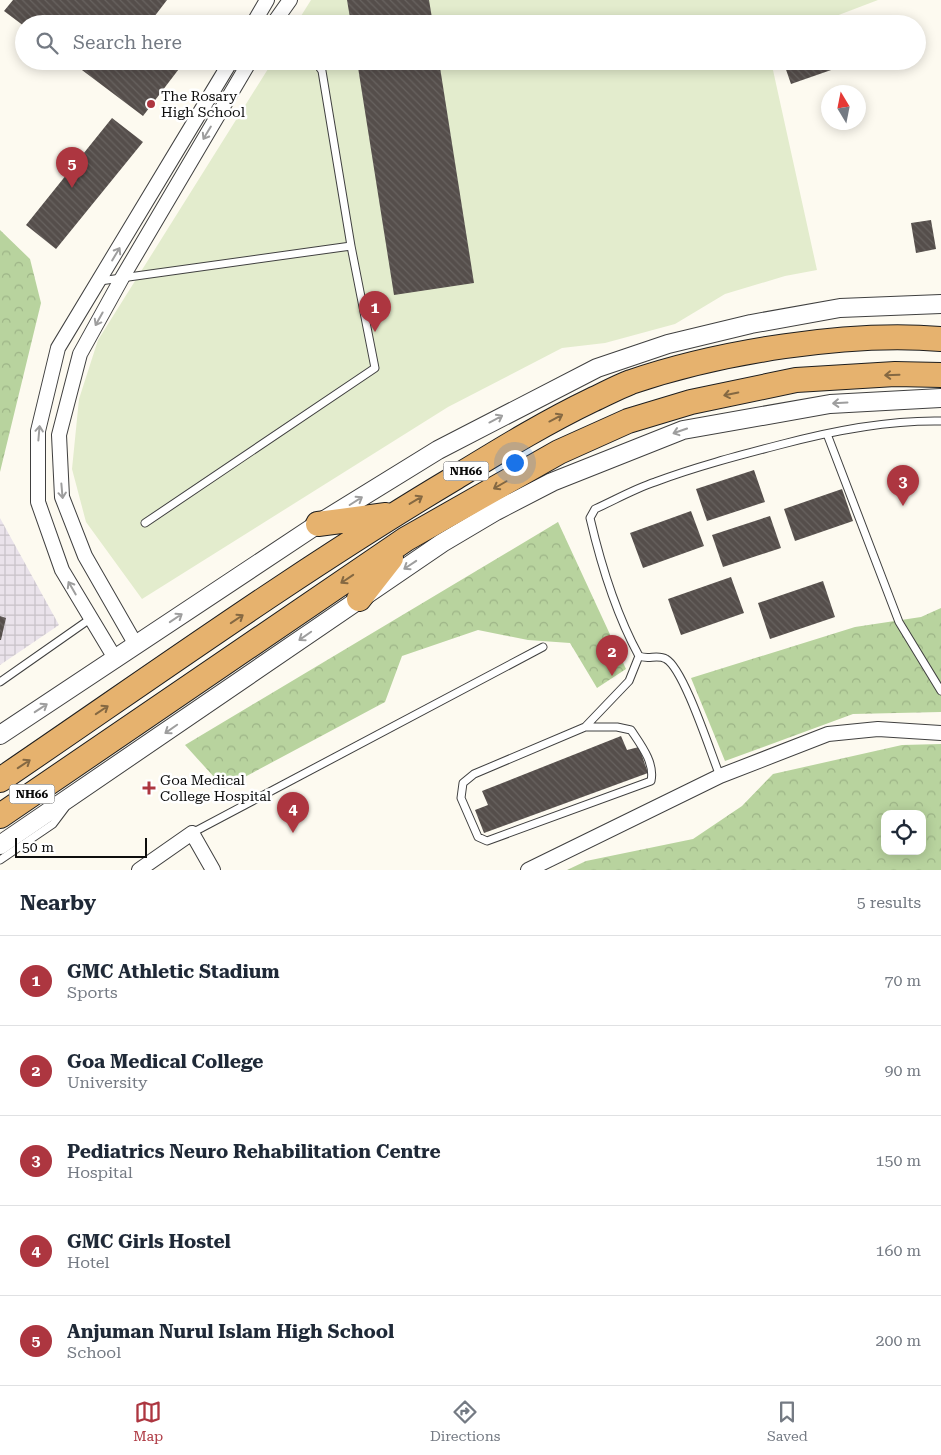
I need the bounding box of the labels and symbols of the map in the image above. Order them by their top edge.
north arrow [821,85,866,130]
place label: The Rosary High School [161,88,246,120]
marker: The Rosary High School [145,98,157,110]
one-way arrow [202,126,212,140]
pin: 5 [56,147,88,188]
one-way arrow [112,247,122,262]
pin: 1 [359,291,391,332]
one-way arrow [94,311,103,326]
one-way arrow [885,370,901,379]
one-way arrow [724,389,740,399]
one-way arrow [832,399,848,408]
one-way arrow [548,412,563,422]
one-way arrow [489,414,504,424]
one-way arrow [34,425,44,441]
one-way arrow [672,427,688,437]
your location [502,450,528,476]
road number: NH66 [444,462,488,481]
pin: 3 [887,465,919,506]
one-way arrow [494,481,508,491]
one-way arrow [57,483,67,499]
one-way arrow [349,495,363,505]
one-way arrow [409,495,423,505]
one-way arrow [403,560,417,570]
one-way arrow [340,574,354,585]
one-way arrow [67,581,77,596]
one-way arrow [169,613,183,623]
one-way arrow [230,614,244,624]
one-way arrow [298,631,312,641]
pin: 2 [596,635,628,676]
one-way arrow [34,703,48,714]
one-way arrow [95,705,109,715]
one-way arrow [164,724,178,734]
one-way arrow [17,759,31,769]
place label: Goa Medical College Hospital [160,772,272,804]
marker: Goa Medical College Hospital [142,781,156,795]
road number: NH66 [10,784,54,804]
pin: 4 [277,792,309,833]
scale bar [15,835,148,858]

